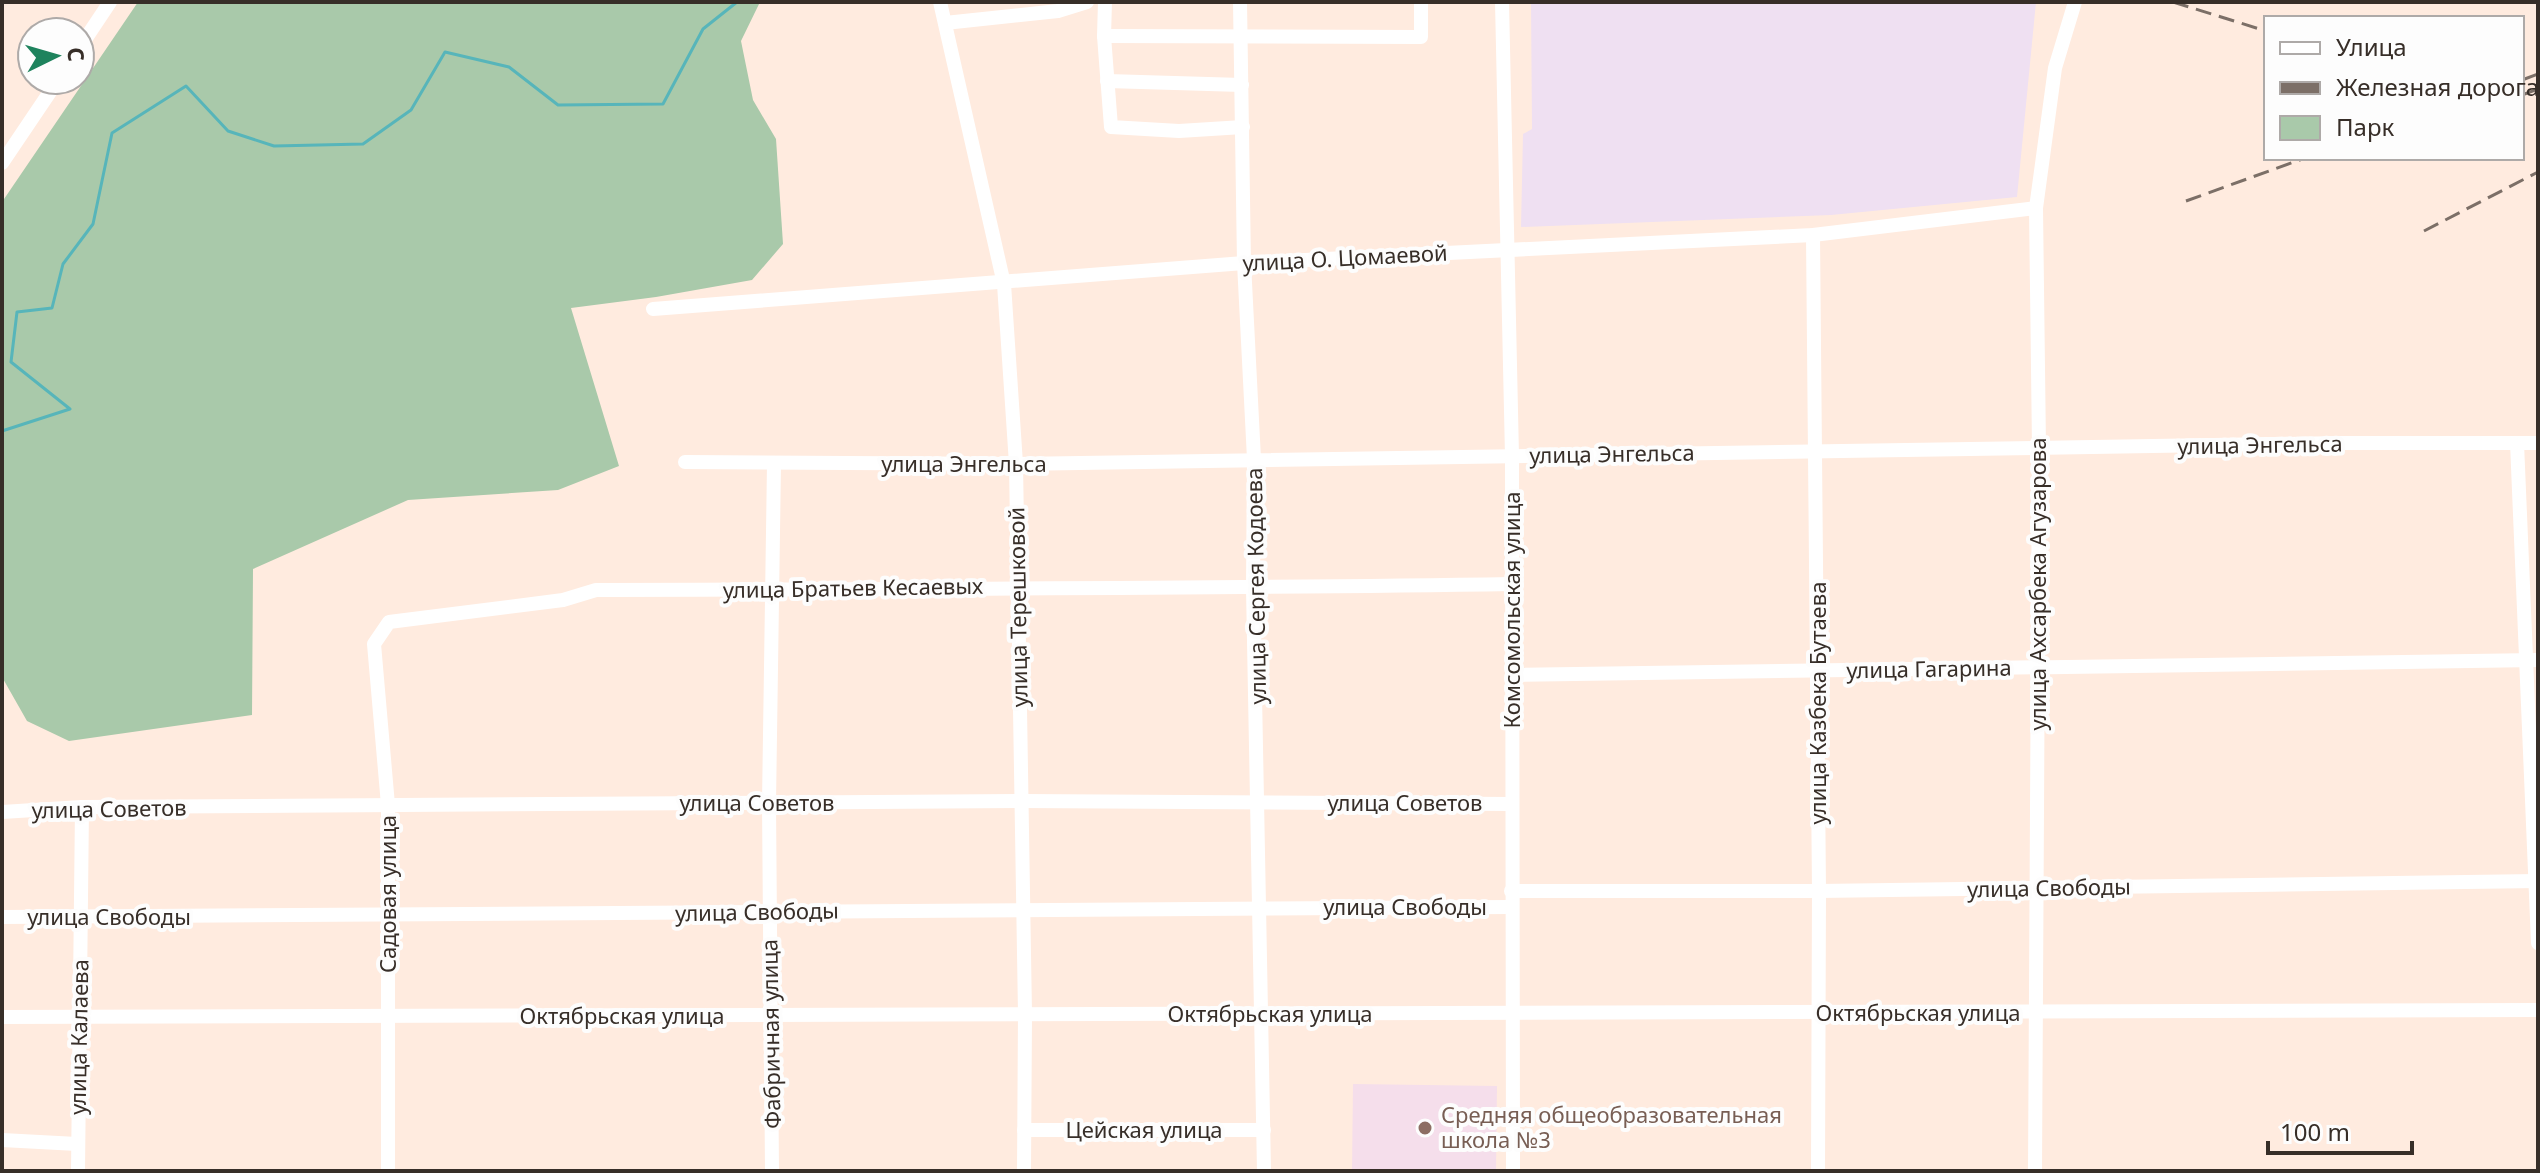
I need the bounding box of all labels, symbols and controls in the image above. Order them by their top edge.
north arrow [16,16,96,96]
legend [2264,16,2524,160]
text: Улица [2336,30,2407,63]
text: С [61,46,92,63]
text: Железная дорога [2336,70,2539,103]
text: Парк [2336,110,2395,143]
street label: улица О. Цомаевой [1242,237,1448,277]
street label: улица Энгельса [2177,428,2343,460]
street label: улица Энгельса [1529,437,1695,469]
street label: улица Ахсарбека Агузарова [2022,438,2052,730]
street label: улица Энгельса [881,448,1047,478]
street label: улица Сергея Кодоева [1238,467,1272,705]
street label: Комсомольская улица [1496,492,1526,728]
street label: улица Терешковой [1000,507,1034,707]
street label: улица Братьев Кесаевых [723,570,984,604]
street label: улица Казбека Бутаева [1802,582,1832,824]
street label: улица Гагарина [1846,652,2012,684]
street label: улица Советов [679,787,835,817]
street label: улица Советов [1327,787,1483,817]
street label: улица Советов [31,792,187,824]
street label: Садовая улица [372,815,402,973]
street label: улица Свободы [1967,871,2131,903]
street label: улица Свободы [1323,891,1487,921]
street label: улица Свободы [675,895,839,927]
street label: улица Свободы [27,901,191,931]
street label: Фабричная улица [753,939,787,1129]
street label: улица Калаева [62,959,94,1115]
street label: Октябрьская улица [1816,997,2020,1027]
street label: Октябрьская улица [1168,998,1372,1028]
street label: Октябрьская улица [520,1000,724,1030]
place label: Средняя общеобразовательная школа №3 [1441,1099,1782,1154]
scale bar [2268,1105,2412,1155]
street label: Цейская улица [1065,1114,1223,1144]
text: 100 m [2280,1115,2350,1148]
marker: Средняя общеобразовательная школа №3 [1416,1119,1434,1137]

